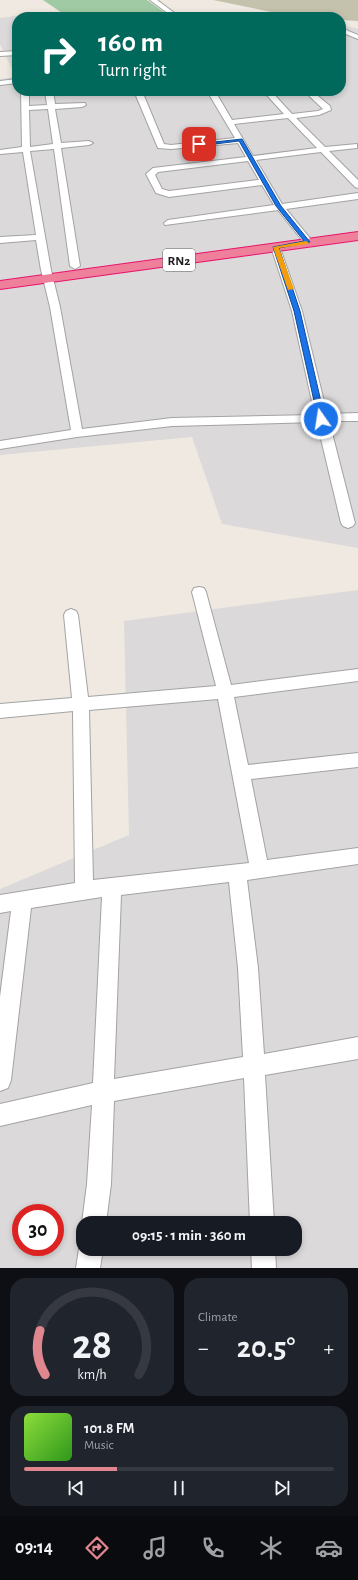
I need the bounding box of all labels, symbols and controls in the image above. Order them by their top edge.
icon: right [32,28,84,80]
text: 160 m [98,29,163,57]
text: Turn right [98,62,167,80]
pin [182,127,216,161]
icon: arrive [188,133,210,155]
road number: RN2 [163,249,195,271]
position arrow [300,398,342,440]
speed limit sign: 30 [12,1204,64,1256]
text: 09:15 · 1 min · 360 m [132,1228,246,1243]
text: Climate [198,1311,237,1324]
text: 28 [72,1325,112,1366]
text: 20.5° [237,1333,295,1363]
text: − [198,1337,209,1359]
text: + [323,1337,334,1359]
text: km/h [77,1368,107,1382]
text: 101.8 FM [84,1421,134,1436]
text: Music [84,1439,114,1452]
icon: previous [65,1477,87,1499]
icon: pause [168,1477,190,1499]
icon: next [271,1477,293,1499]
icon: directions [83,1534,111,1562]
icon: music [141,1534,169,1562]
icon: phone [199,1534,227,1562]
icon: climate [257,1534,285,1562]
icon: car [315,1534,343,1562]
text: 09:14 [15,1539,53,1557]

